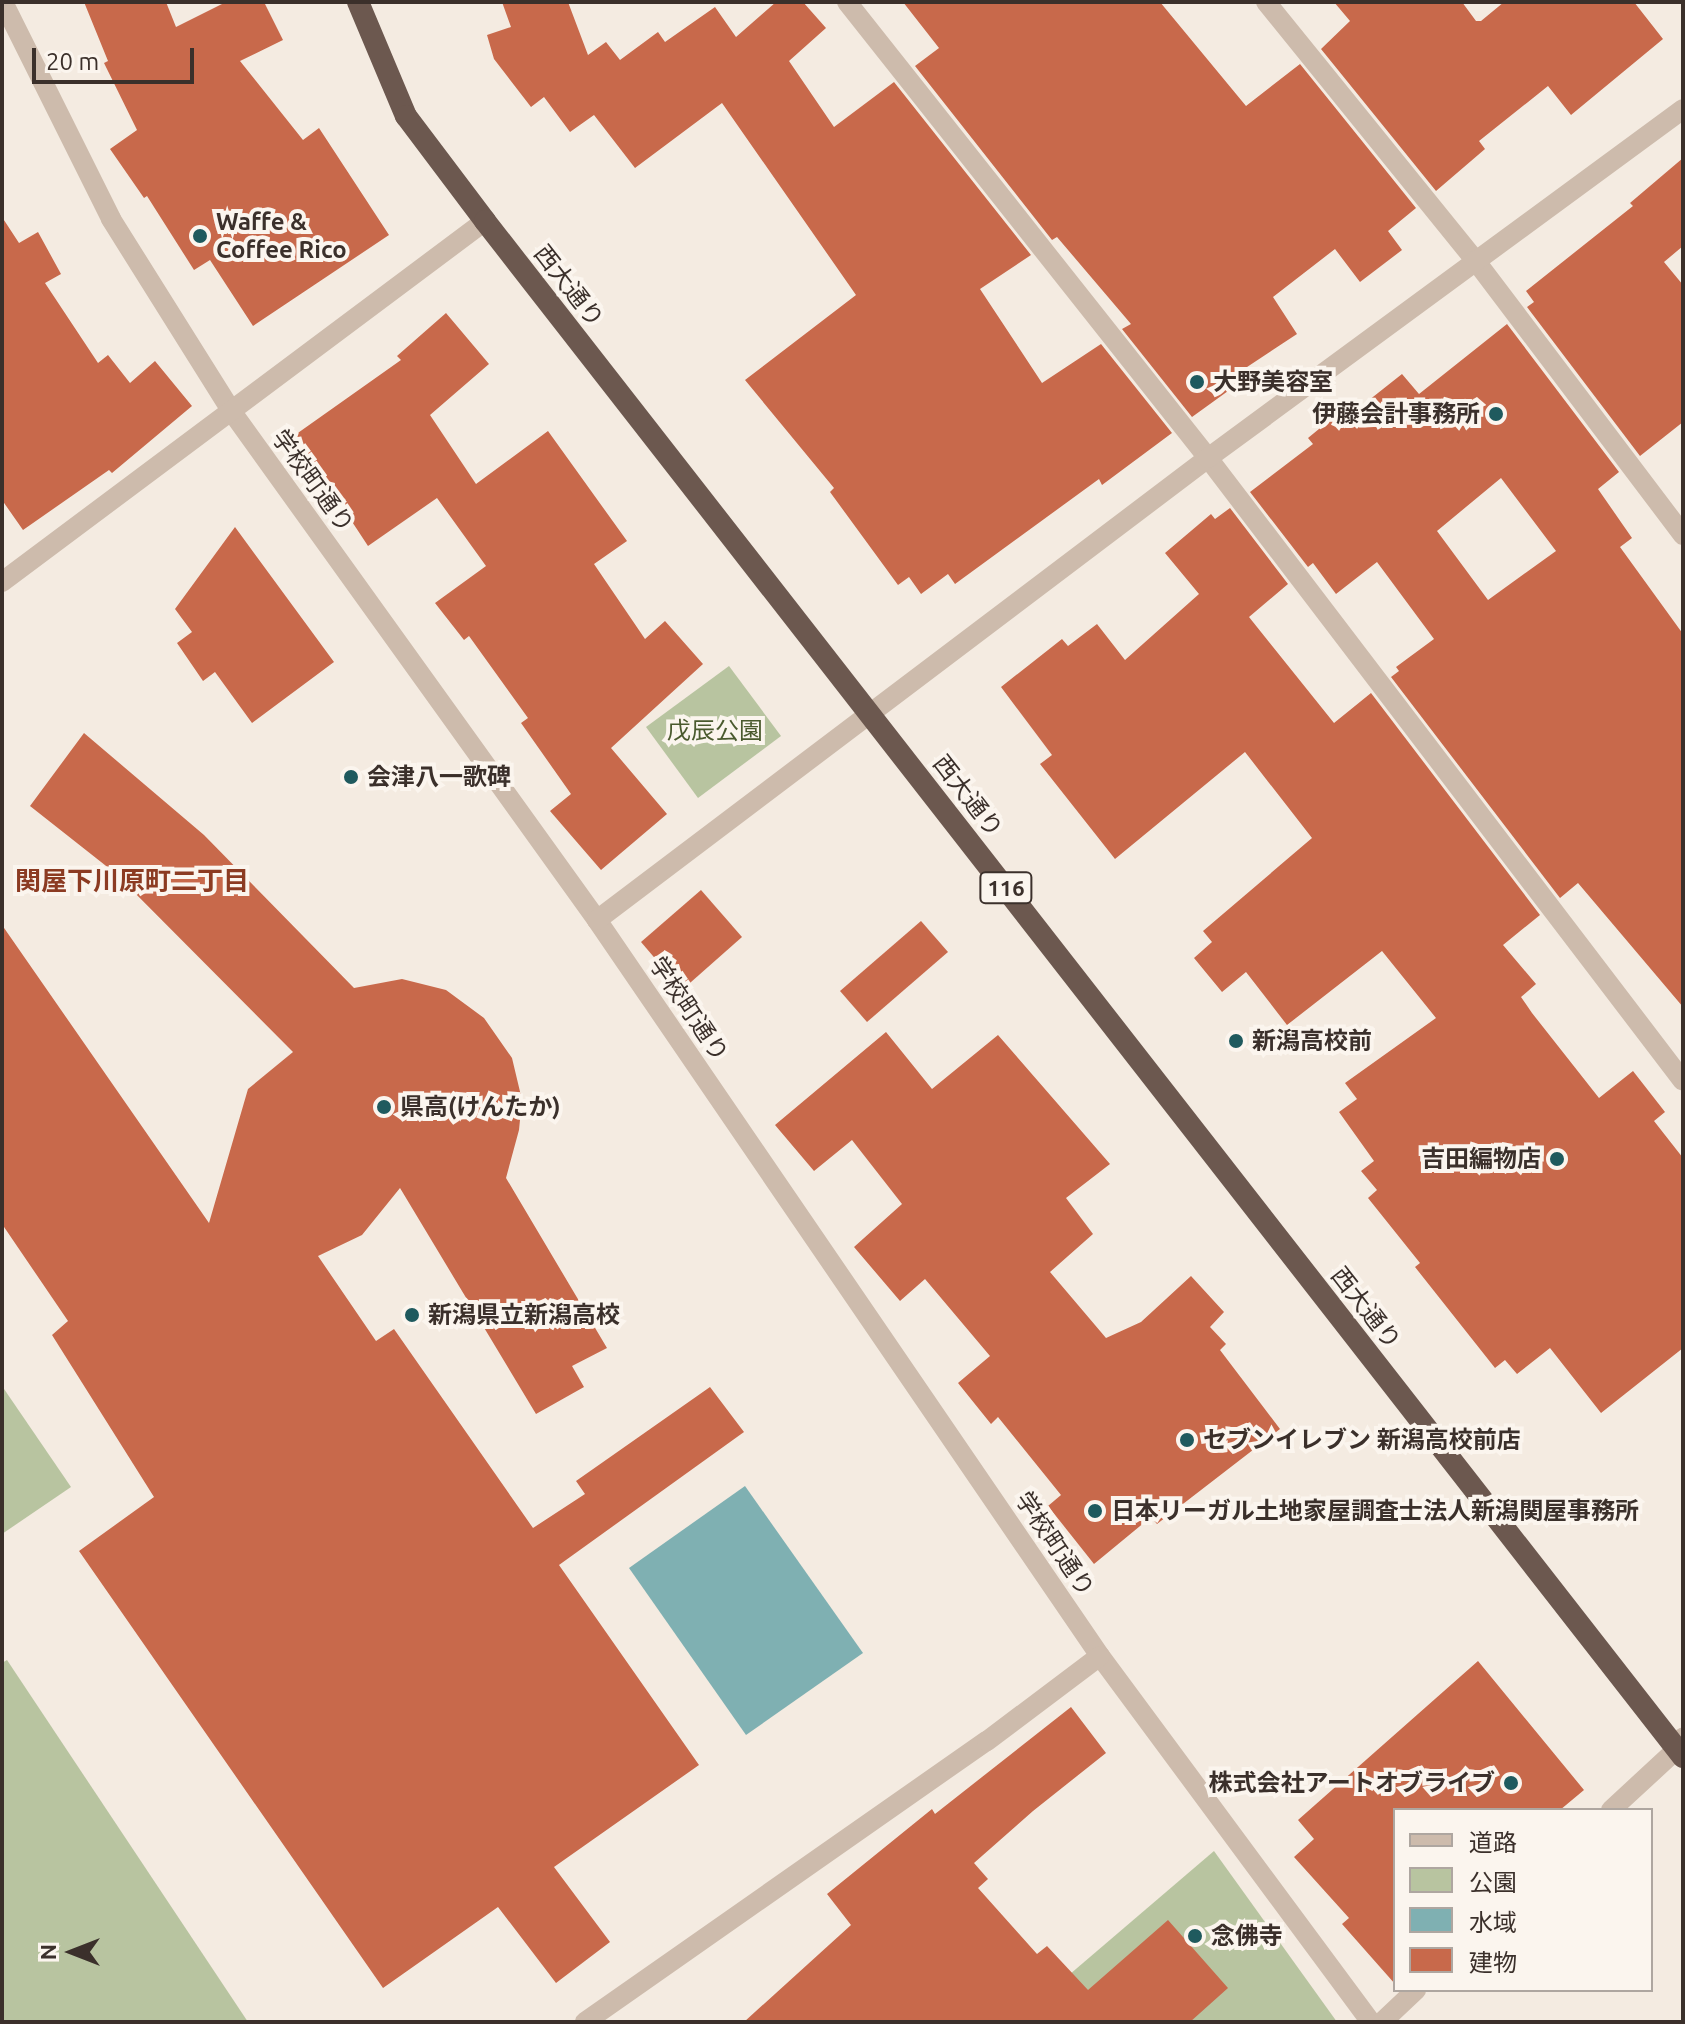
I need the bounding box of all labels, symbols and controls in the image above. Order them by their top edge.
scale bar [36,32,198,82]
text: 20 m [46,48,99,75]
place label: Waffe & Coffee Rico [216,208,347,264]
marker: Waffe & Coffee Rico [191,227,209,245]
street label: 西大通り [528,239,610,333]
place label: 大野美容室 [1213,368,1333,396]
marker: 大野美容室 [1188,373,1206,391]
place label: 伊藤会計事務所 [1312,400,1480,428]
marker: 伊藤会計事務所 [1487,405,1505,423]
street label: 学校町通り [266,424,360,538]
park label: 戊辰公園 [667,717,763,745]
street label: 西大通り [927,749,1009,843]
place label: 会津八一歌碑 [367,763,511,791]
marker: 会津八一歌碑 [342,768,360,786]
district label: 関屋下川原町二丁目 [15,865,249,897]
road number: 116 [978,870,1034,906]
street label: 学校町通り [644,951,734,1067]
place label: 新潟高校前 [1252,1027,1372,1055]
marker: 新潟高校前 [1227,1032,1245,1050]
place label: 県高(けんたか) [400,1093,561,1121]
marker: 県高(けんたか) [375,1098,393,1116]
place label: 吉田編物店 [1421,1145,1541,1173]
marker: 吉田編物店 [1548,1150,1566,1168]
street label: 西大通り [1325,1261,1407,1355]
place label: 新潟県立新潟高校 [428,1301,620,1329]
marker: 新潟県立新潟高校 [403,1306,421,1324]
place label: セブンイレブン 新潟高校前店 [1203,1426,1521,1454]
marker: セブンイレブン 新潟高校前店 [1178,1431,1196,1449]
street label: 学校町通り [1010,1486,1100,1602]
place label: 日本リーガル土地家屋調査士法人新潟関屋事務所 [1111,1497,1639,1525]
marker: 日本リーガル土地家屋調査士法人新潟関屋事務所 [1086,1502,1104,1520]
place label: 株式会社アートオブライブ [1208,1769,1495,1797]
marker: 株式会社アートオブライブ [1502,1774,1520,1792]
legend [1393,1808,1653,1992]
text: 道路 [1469,1829,1517,1856]
text: 公園 [1469,1869,1517,1896]
text: 水域 [1469,1909,1517,1936]
north arrow [32,1912,112,1992]
place label: 念佛寺 [1211,1922,1283,1950]
marker: 念佛寺 [1186,1927,1204,1945]
text: N [35,1944,60,1960]
text: 建物 [1469,1949,1517,1976]

